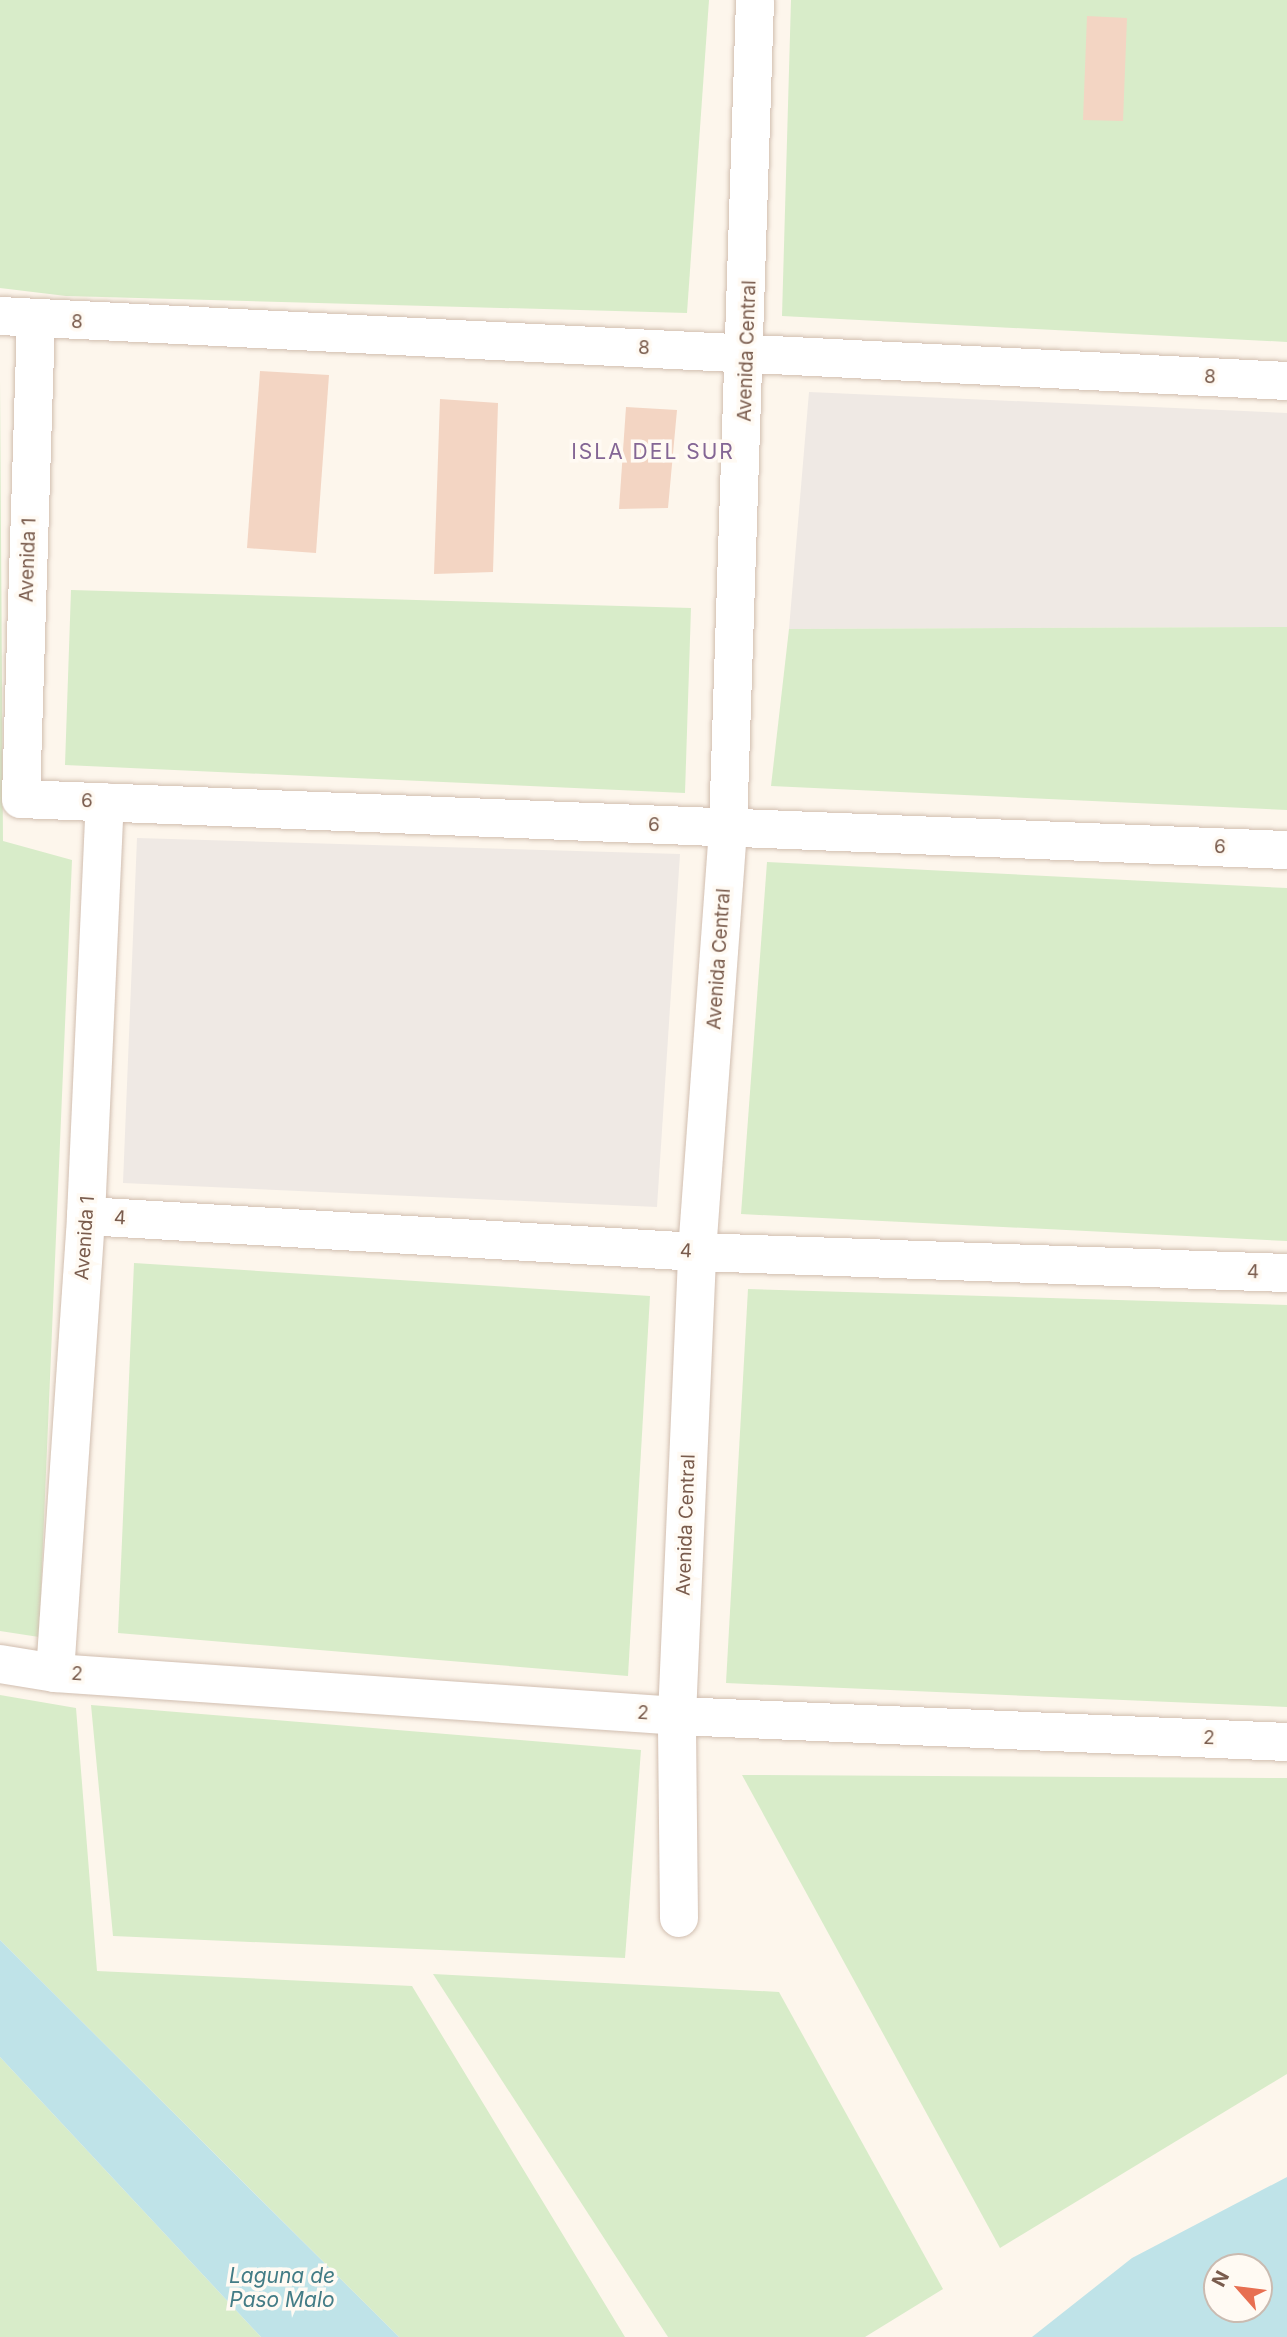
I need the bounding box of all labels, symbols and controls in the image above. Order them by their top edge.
street label: Avenida Central [733,280,761,422]
street label: 8 [71,310,83,334]
street label: 8 [638,336,650,360]
street label: 8 [1204,365,1216,389]
district label: ISLA DEL SUR [573,439,733,465]
street label: Avenida 1 [15,517,41,603]
street label: 6 [81,789,93,813]
street label: 6 [648,813,660,837]
street label: 6 [1214,835,1226,859]
street label: Avenida Central [703,888,735,1030]
street label: Avenida 1 [71,1195,99,1281]
street label: 4 [113,1206,127,1230]
street label: 4 [679,1239,693,1263]
street label: 4 [1246,1260,1260,1284]
street label: Avenida Central [672,1454,700,1596]
street label: 2 [70,1662,84,1686]
street label: 2 [636,1701,650,1725]
street label: 2 [1203,1726,1215,1750]
north arrow [1203,2253,1273,2323]
water label: Laguna de Paso Malo [229,2263,335,2313]
text: N [1207,2267,1234,2291]

